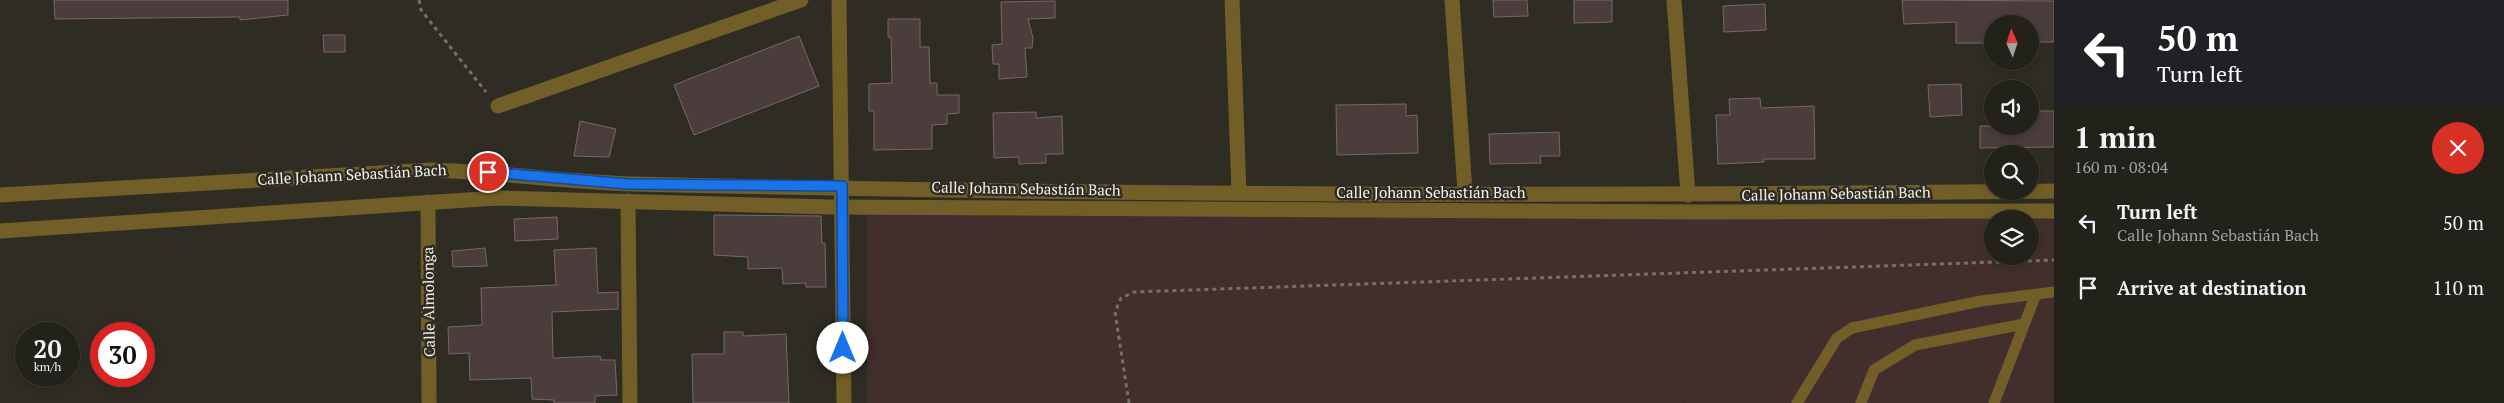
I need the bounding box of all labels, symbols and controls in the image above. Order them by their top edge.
north arrow [1984,15,2039,70]
map controls [1984,15,2039,265]
text: 50 m [2157,15,2238,61]
icon: left [2074,20,2139,85]
text: Turn left [2157,59,2243,88]
button: sound [1984,80,2039,135]
text: 1 min [2074,117,2156,157]
button: close [2432,122,2484,174]
button: search [1984,145,2039,200]
pin [467,151,509,193]
text: 160 m · 08:04 [2074,156,2168,178]
icon: arrive [474,158,502,186]
street label: Calle Johann Sebastián Bach [257,159,447,189]
street label: Calle Johann Sebastián Bach [931,176,1121,200]
street label: Calle Johann Sebastián Bach [1741,181,1931,205]
street label: Calle Johann Sebastián Bach [1336,182,1526,202]
text: Turn left [2117,199,2198,224]
icon: left [2074,209,2102,237]
button: layers [1984,210,2039,265]
text: 50 m [2443,210,2484,235]
text: Calle Johann Sebastián Bach [2117,224,2319,246]
street label: Calle Almolonga [417,246,439,357]
icon: arrive [2074,274,2102,302]
text: Arrive at destination [2117,275,2306,300]
text: 110 m [2433,275,2484,300]
position arrow [816,321,868,373]
speed limit sign: 30 [90,322,155,387]
text: 20 [33,332,62,365]
text: km/h [34,359,61,374]

